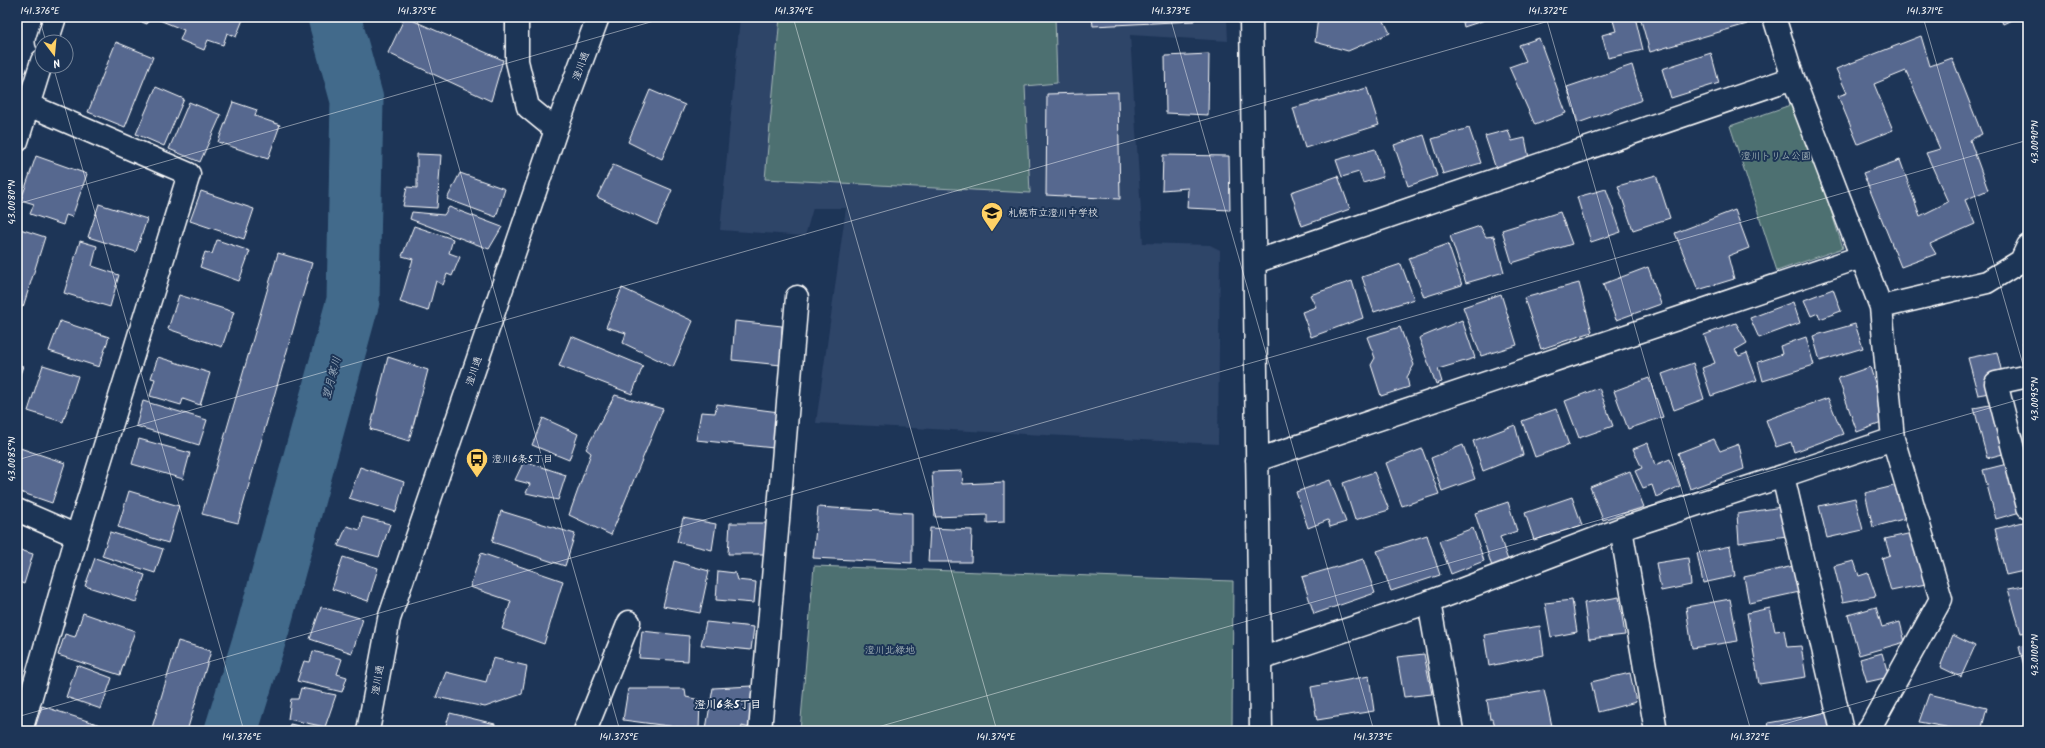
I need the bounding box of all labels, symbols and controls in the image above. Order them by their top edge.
text: 141.376°E [20,3,61,19]
text: 141.375°E [397,3,438,19]
text: 141.374°E [774,3,815,19]
text: 141.373°E [1151,3,1192,19]
text: 141.372°E [1528,3,1569,19]
text: 141.371°E [1907,3,1945,19]
north arrow [34,34,74,74]
street label: 澄川通 [568,49,594,83]
text: N [51,53,62,72]
text: 43.0090°N [2027,120,2043,164]
park label: 澄川トリム公園 [1741,148,1811,164]
text: 43.0080°N [4,179,20,224]
school or university icon: 札幌市立澄川中学校 [979,200,1005,233]
place label: 札幌市立澄川中学校 [1008,205,1098,221]
water label: 望月寒川 [318,354,346,402]
street label: 澄川通 [462,354,486,388]
text: 43.0095°N [2027,377,2043,421]
text: 43.0085°N [4,436,20,482]
bus stop icon: 澄川6条5丁目 [464,446,490,479]
place label: 澄川6条5丁目 [492,451,553,467]
text: 43.0100°N [2027,634,2043,676]
park label: 澄川北緑地 [865,642,915,658]
street label: 澄川通 [368,664,388,696]
district label: 澄川6条5丁目 [695,696,761,714]
text: 141.376°E [222,729,263,745]
text: 141.375°E [599,729,640,745]
text: 141.374°E [976,729,1017,745]
text: 141.373°E [1353,729,1394,745]
text: 141.372°E [1730,729,1771,745]

